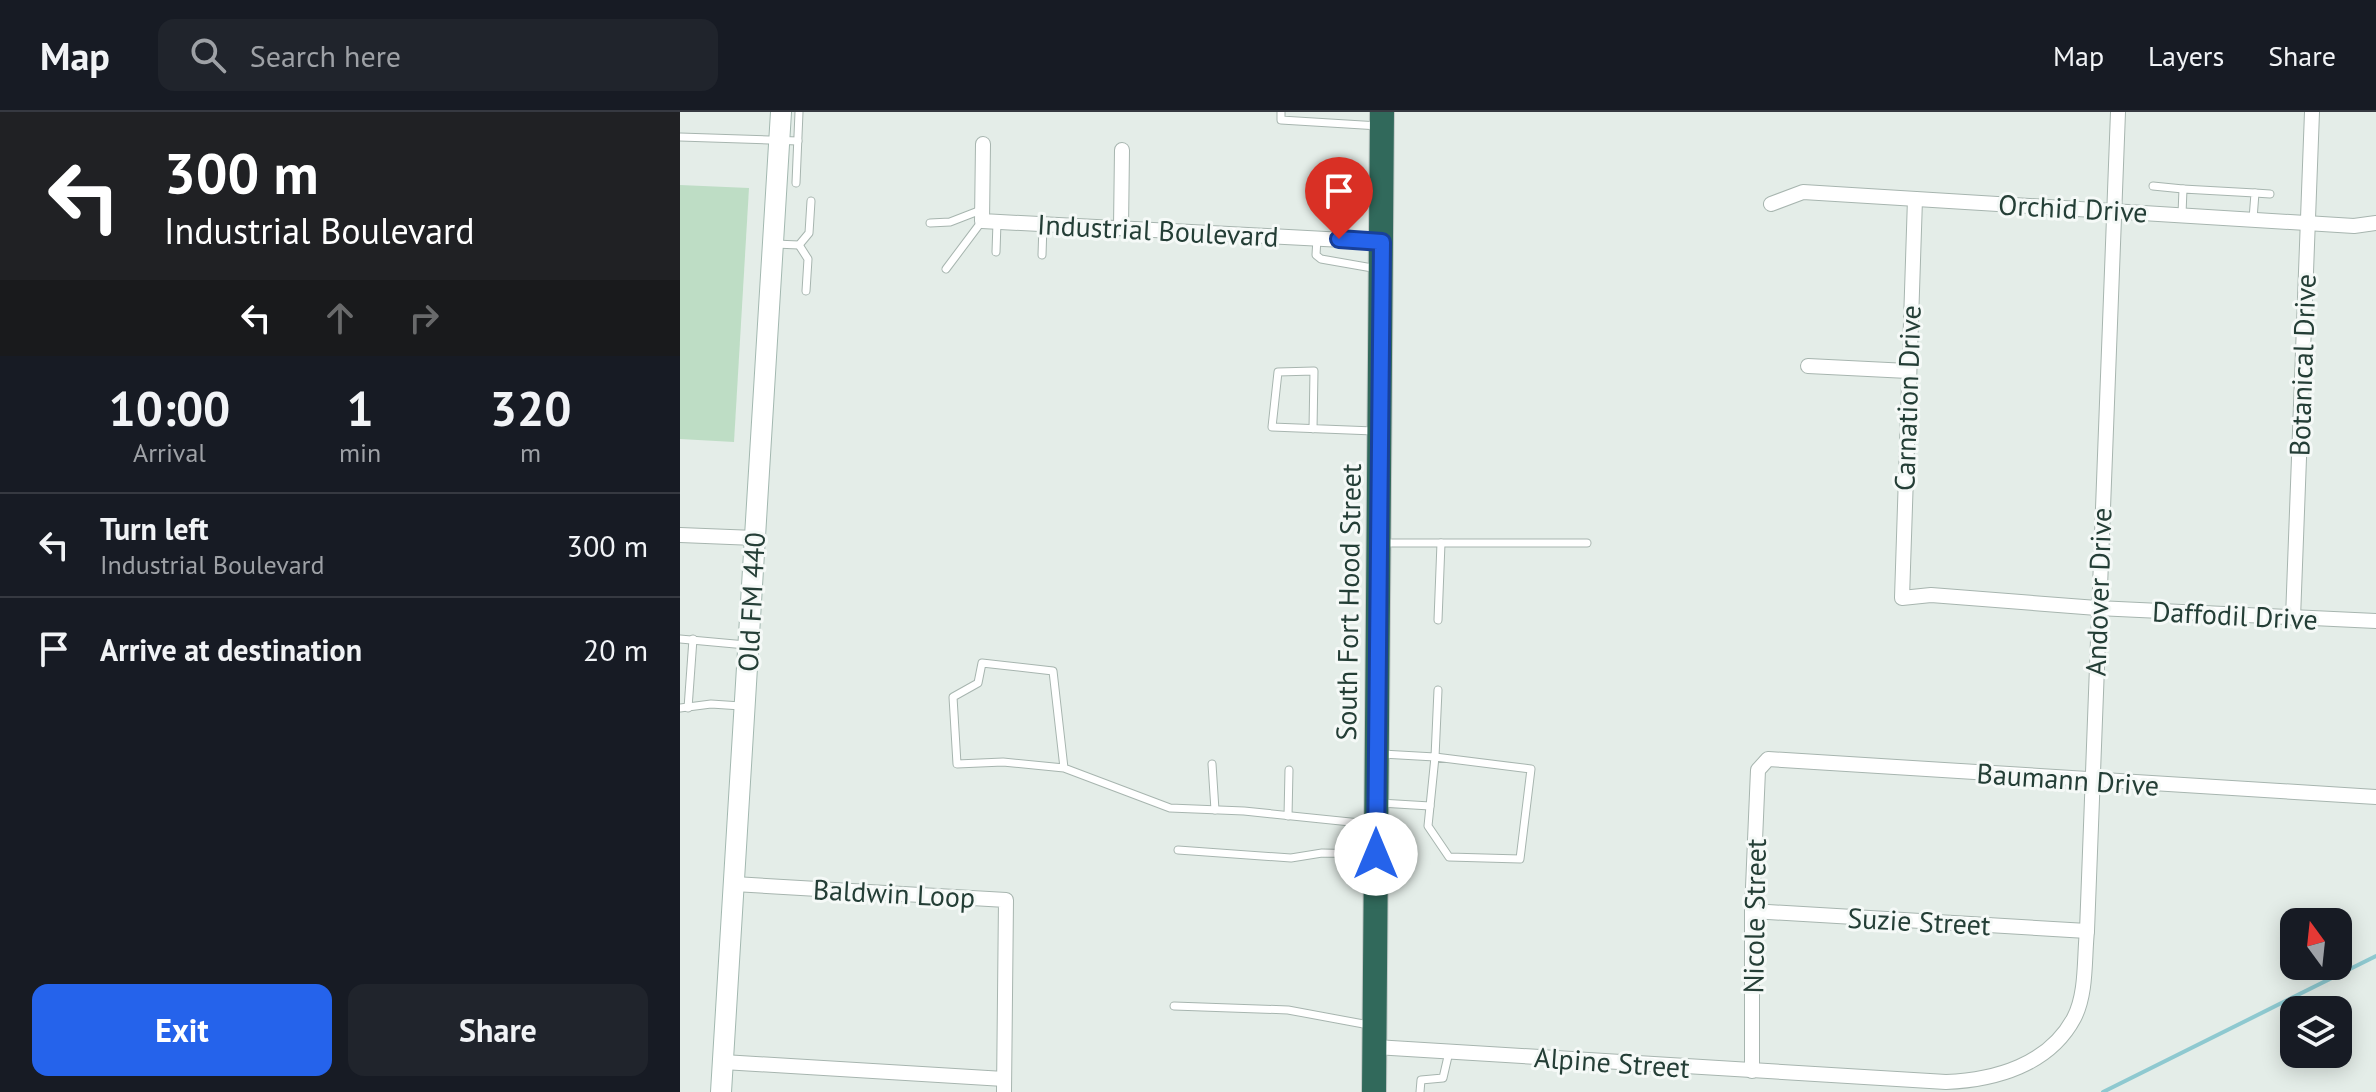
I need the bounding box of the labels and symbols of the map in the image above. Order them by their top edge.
pin [1305,157,1373,239]
street label: Orchid Drive [1997,186,2149,230]
street label: Industrial Boulevard [1036,205,1280,255]
street label: Botanical Drive [2280,273,2324,457]
street label: Carnation Drive [1885,305,1929,491]
street label: South Fort Hood Street [1327,463,1369,741]
street label: Andover Drive [2077,507,2119,677]
street label: Old FM 440 [729,531,773,673]
street label: Daffodil Drive [2151,592,2319,638]
street label: Baumann Drive [1976,754,2160,804]
position arrow [1334,812,1418,896]
street label: Nicole Street [1734,838,1774,994]
street label: Baldwin Loop [812,870,976,916]
street label: Suzie Street [1847,899,1992,943]
north arrow [2280,908,2352,980]
street label: Alpine Street [1533,1038,1691,1086]

